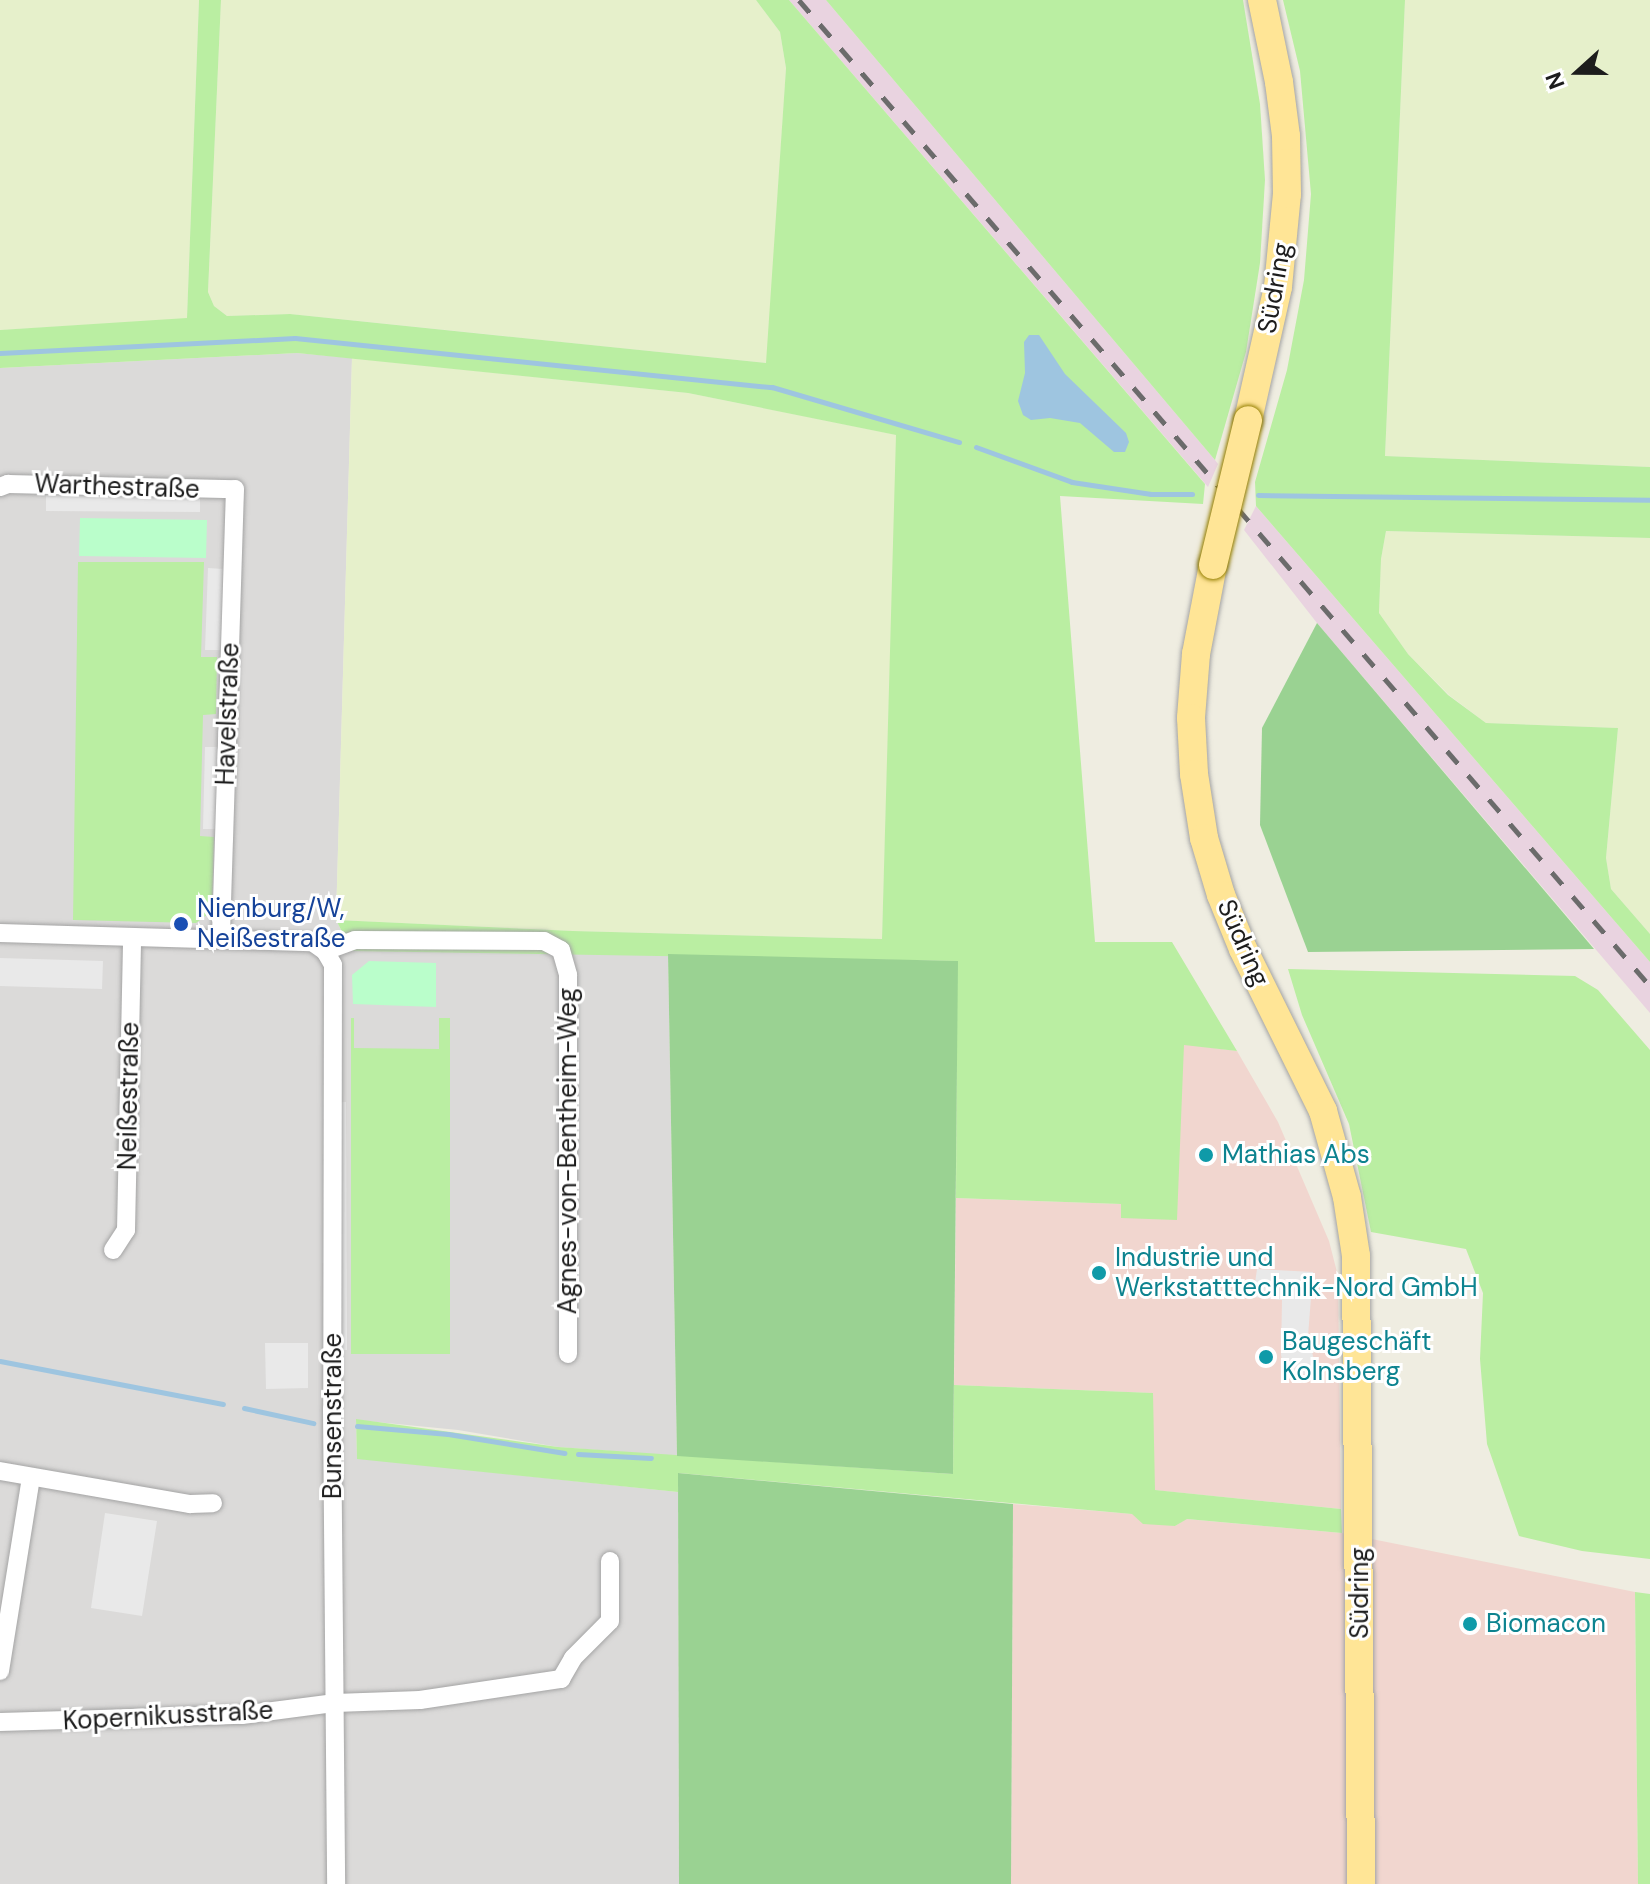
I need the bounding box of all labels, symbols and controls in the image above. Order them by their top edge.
north arrow [1538,32,1618,112]
text: N [1539,68,1572,93]
street label: Südring [1252,240,1298,336]
street label: Warthestraße [34,469,200,505]
street label: Havelstraße [210,642,246,786]
place label: Nienburg/W, Neißestraße [197,893,346,954]
street label: Südring [1210,895,1276,991]
marker: Nienburg/W, Neißestraße [172,915,190,933]
street label: Agnes-von-Bentheim-Weg [552,988,584,1314]
street label: Neißestraße [112,1021,146,1171]
place label: Mathias Abs [1222,1139,1370,1171]
marker: Mathias Abs [1197,1146,1215,1164]
place label: Industrie und Werkstatttechnik-Nord GmbH [1115,1242,1478,1304]
marker: Industrie und Werkstatttechnik-Nord GmbH [1090,1264,1108,1282]
place label: Baugeschäft Kolnsberg [1282,1326,1432,1388]
street label: Bunsenstraße [317,1333,349,1499]
marker: Baugeschäft Kolnsberg [1257,1348,1275,1366]
street label: Südring [1344,1547,1376,1639]
place label: Biomacon [1486,1608,1606,1640]
marker: Biomacon [1461,1615,1479,1633]
street label: Kopernikusstraße [62,1695,274,1737]

